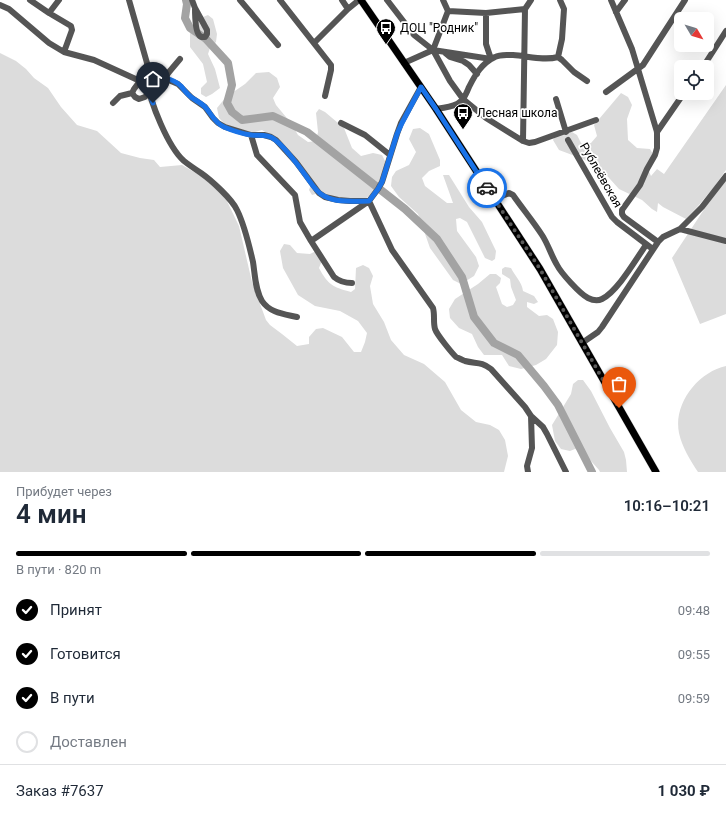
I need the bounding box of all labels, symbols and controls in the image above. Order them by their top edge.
north arrow [674,12,714,52]
map controls [674,12,714,100]
bus stop icon: ДОЦ "Родник" [375,17,397,45]
place label: ДОЦ "Родник" [400,21,478,35]
button: locate [674,60,714,100]
pin [136,62,170,103]
icon: home [142,68,164,90]
bus stop icon: Лесная школа [452,102,474,130]
place label: Лесная школа [477,106,557,120]
street label: Рублеёвская [577,140,625,210]
courier [467,168,507,208]
icon: car [476,177,498,199]
pin [602,367,636,408]
icon: bag [608,373,630,395]
text: Прибудет через [16,484,112,499]
text: 10:16–10:21 [624,497,710,515]
text: 4 мин [16,499,87,529]
text: В пути · 820 m [16,562,101,577]
icon: check [16,599,38,621]
text: Принят [50,601,102,619]
text: 09:48 [678,603,710,618]
icon: check [16,643,38,665]
text: Готовится [50,645,121,663]
text: 09:55 [678,647,710,662]
icon: check [16,687,38,709]
text: В пути [50,689,95,707]
text: 09:59 [678,691,710,706]
text: Доставлен [50,733,127,751]
text: Заказ #7637 [16,782,104,800]
text: 1 030 ₽ [658,782,710,800]

